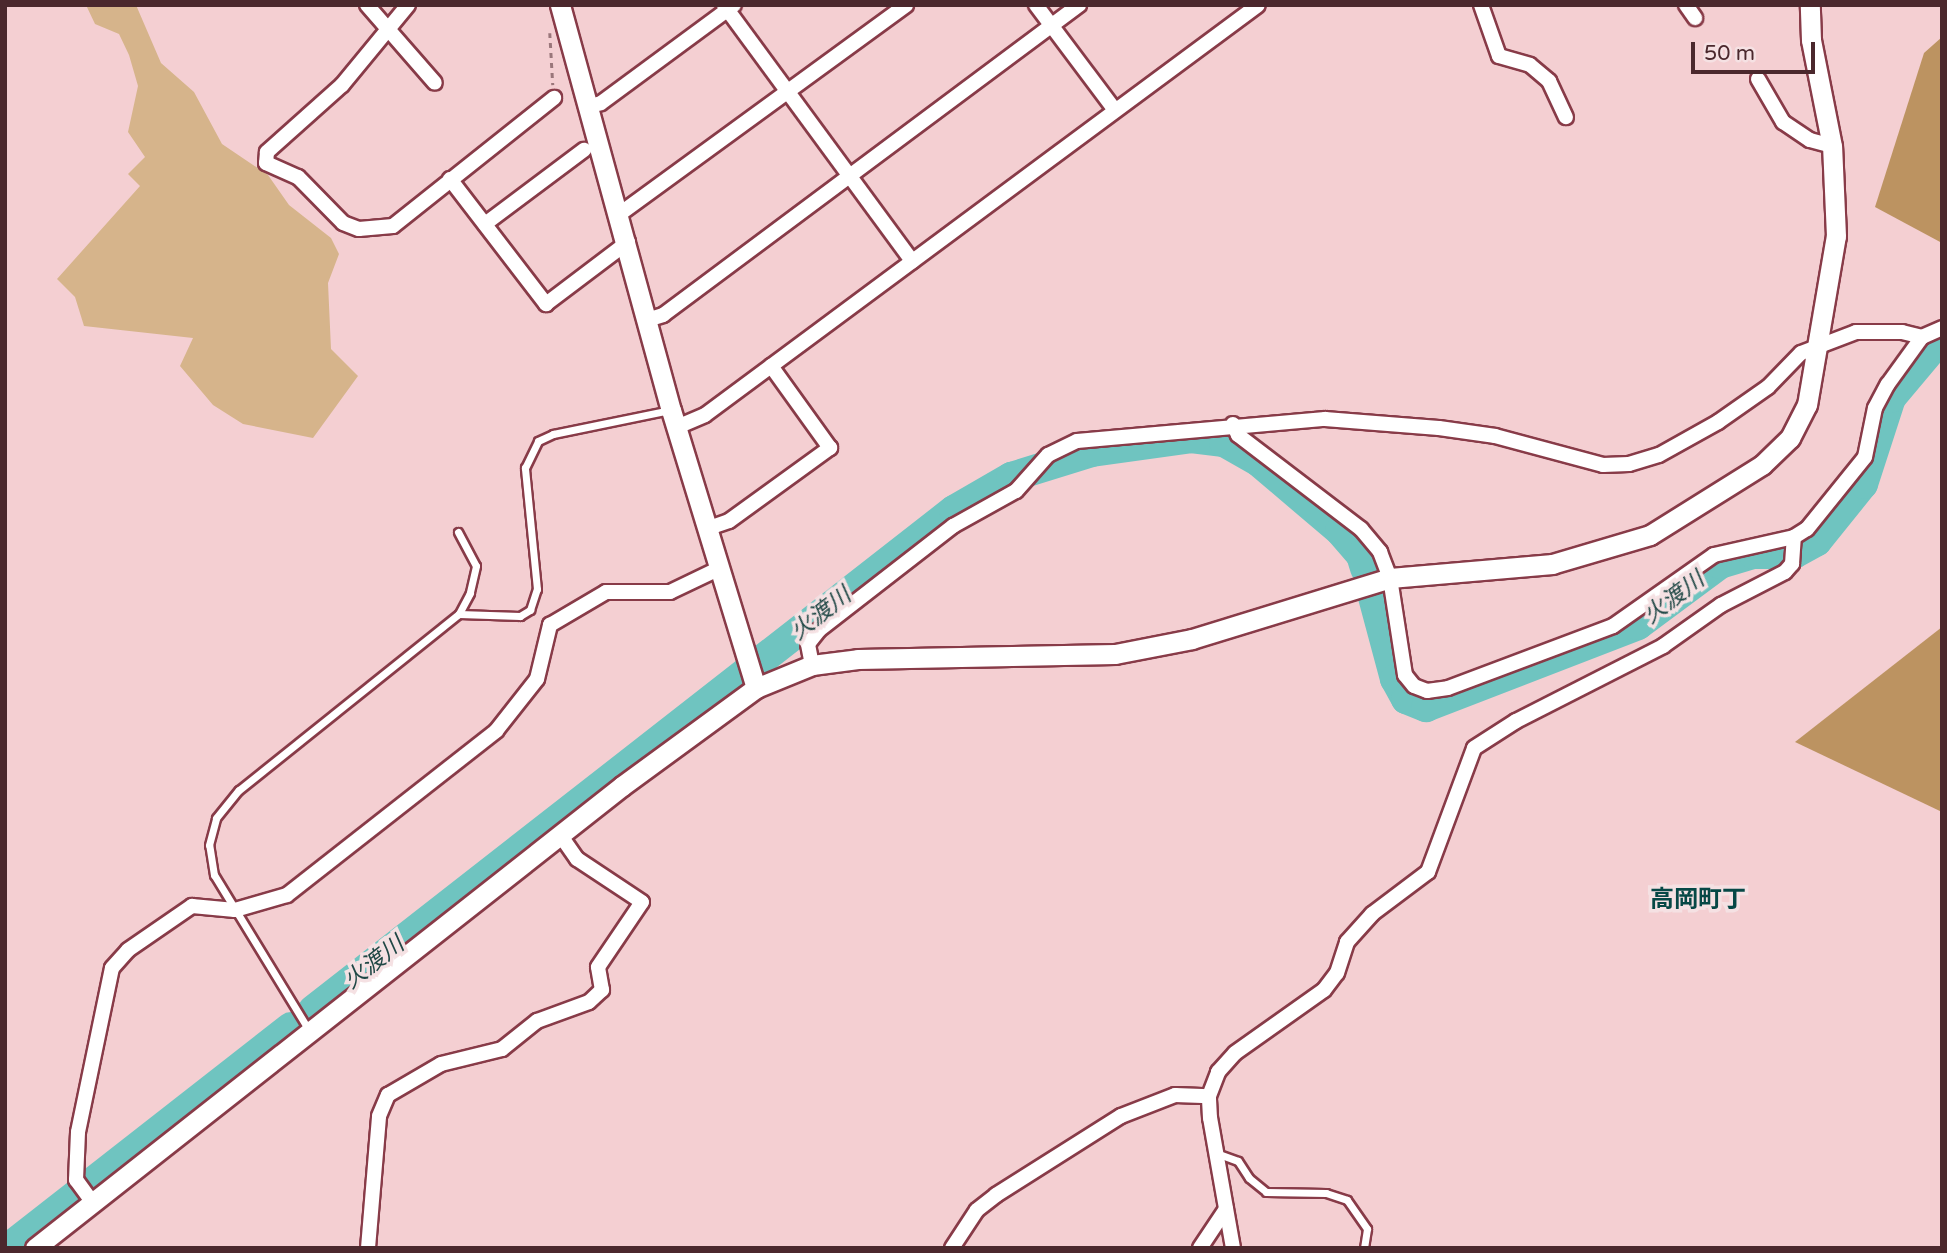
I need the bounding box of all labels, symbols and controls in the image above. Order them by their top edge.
scale bar [1695,28,1819,72]
text: 50 m [1704,41,1755,66]
water label: 火渡川 [1638,566,1710,630]
water label: 火渡川 [785,582,857,646]
district label: 高岡町丁 [1650,886,1746,914]
water label: 火渡川 [338,931,410,995]

